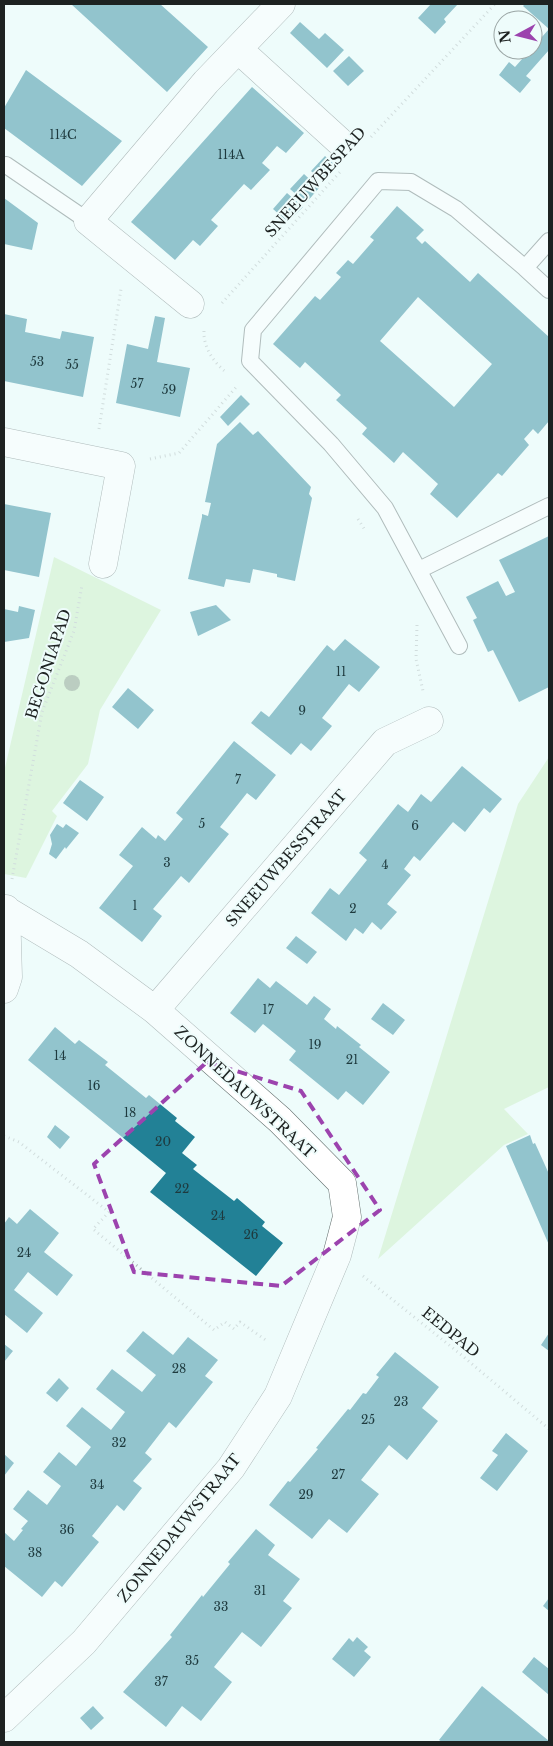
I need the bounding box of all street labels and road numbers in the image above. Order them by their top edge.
street label: SNEEUWBESPAD [260,123,370,241]
street label: BEGONIAPAD [21,606,75,722]
street label: SNEEUWBESSTRAAT [221,786,351,930]
street label: ZONNEDAUWSTRAAT [171,1022,319,1162]
street label: EEDPAD [418,1303,484,1361]
street label: ZONNEDAUWSTRAAT [113,1450,245,1606]

